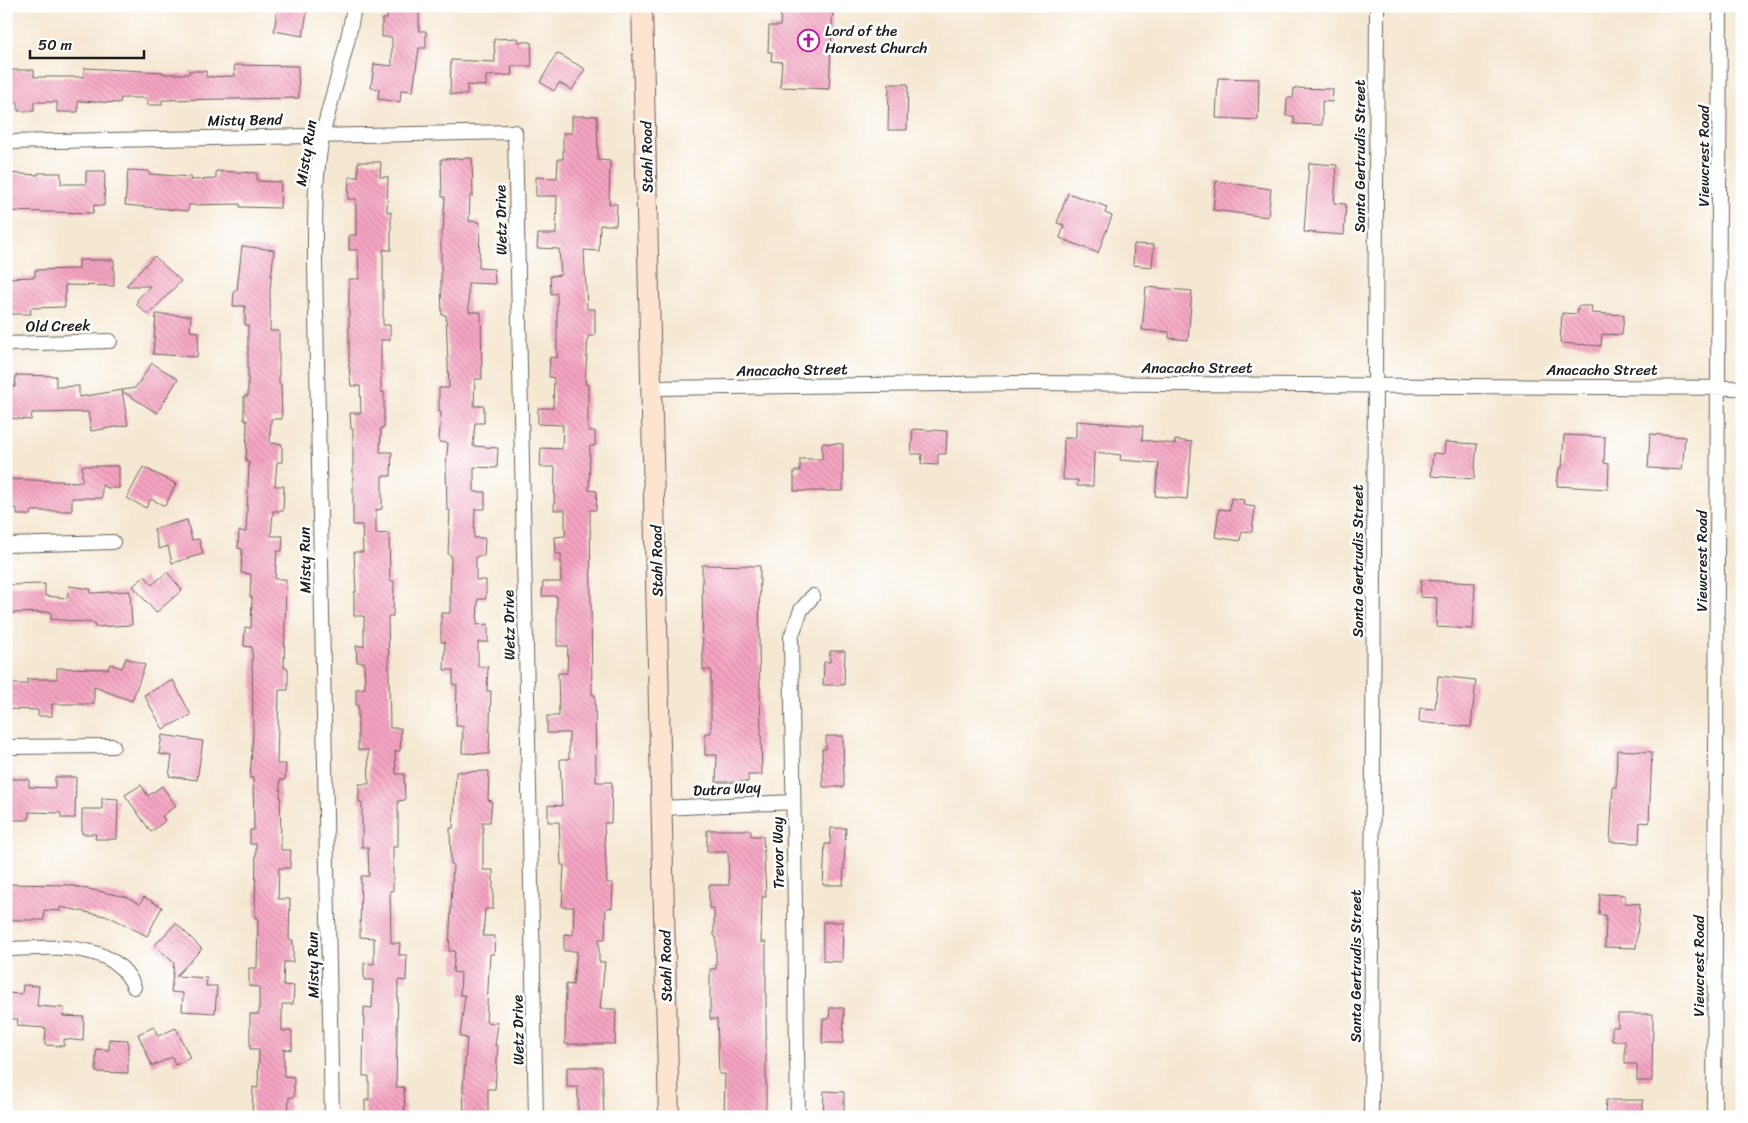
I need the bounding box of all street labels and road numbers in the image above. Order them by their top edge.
street label: Santa Gertrudis Street [1347,79,1373,232]
street label: Viewcrest Road [1691,104,1717,207]
street label: Misty Bend [207,106,284,134]
street label: Misty Run [288,118,324,188]
street label: Stahl Road [633,120,661,193]
street label: Wetz Drive [487,185,515,255]
street label: Old Creek [25,312,92,340]
street label: Anacacho Street [1140,355,1253,381]
street label: Anacacho Street [735,356,848,384]
street label: Anacacho Street [1545,357,1658,383]
street label: Santa Gertrudis Street [1345,484,1371,637]
street label: Viewcrest Road [1689,509,1715,612]
street label: Stahl Road [643,524,671,597]
street label: Misty Run [291,526,319,594]
street label: Wetz Drive [495,590,523,660]
street label: Dutra Way [692,774,762,804]
street label: Trevor Way [764,816,792,889]
street label: Santa Gertrudis Street [1343,889,1369,1042]
street label: Viewcrest Road [1686,914,1712,1017]
street label: Stahl Road [652,929,680,1002]
street label: Misty Run [299,931,327,999]
street label: Wetz Drive [504,995,532,1065]

